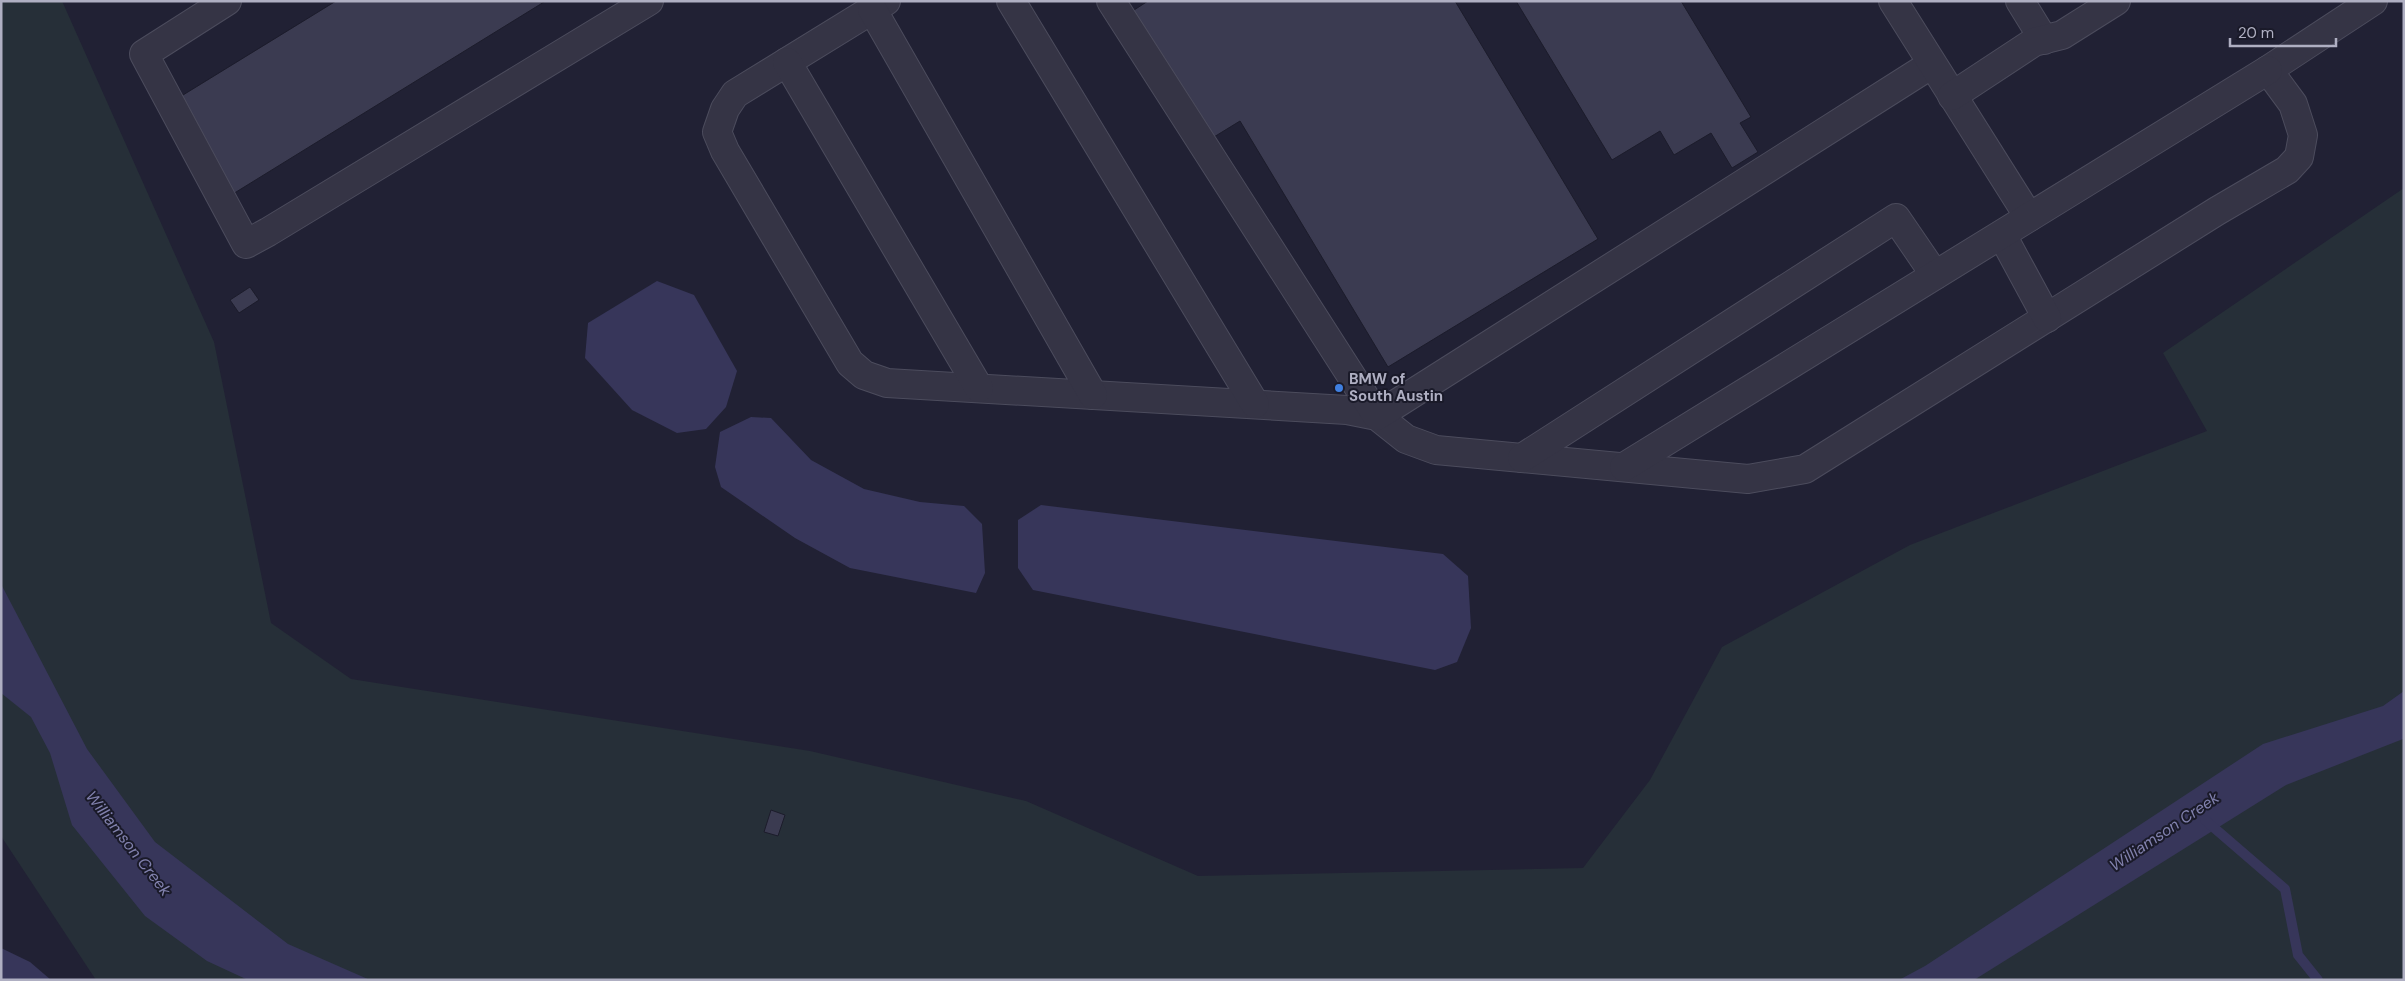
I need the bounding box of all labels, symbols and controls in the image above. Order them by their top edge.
scale bar [2230,15,2336,47]
text: 20 m [2238,23,2274,43]
place label: BMW of South Austin [1349,369,1443,406]
marker: BMW of South Austin [1333,382,1345,394]
water label: Williamson Creek [81,786,177,901]
water label: Williamson Creek [2105,786,2224,876]

